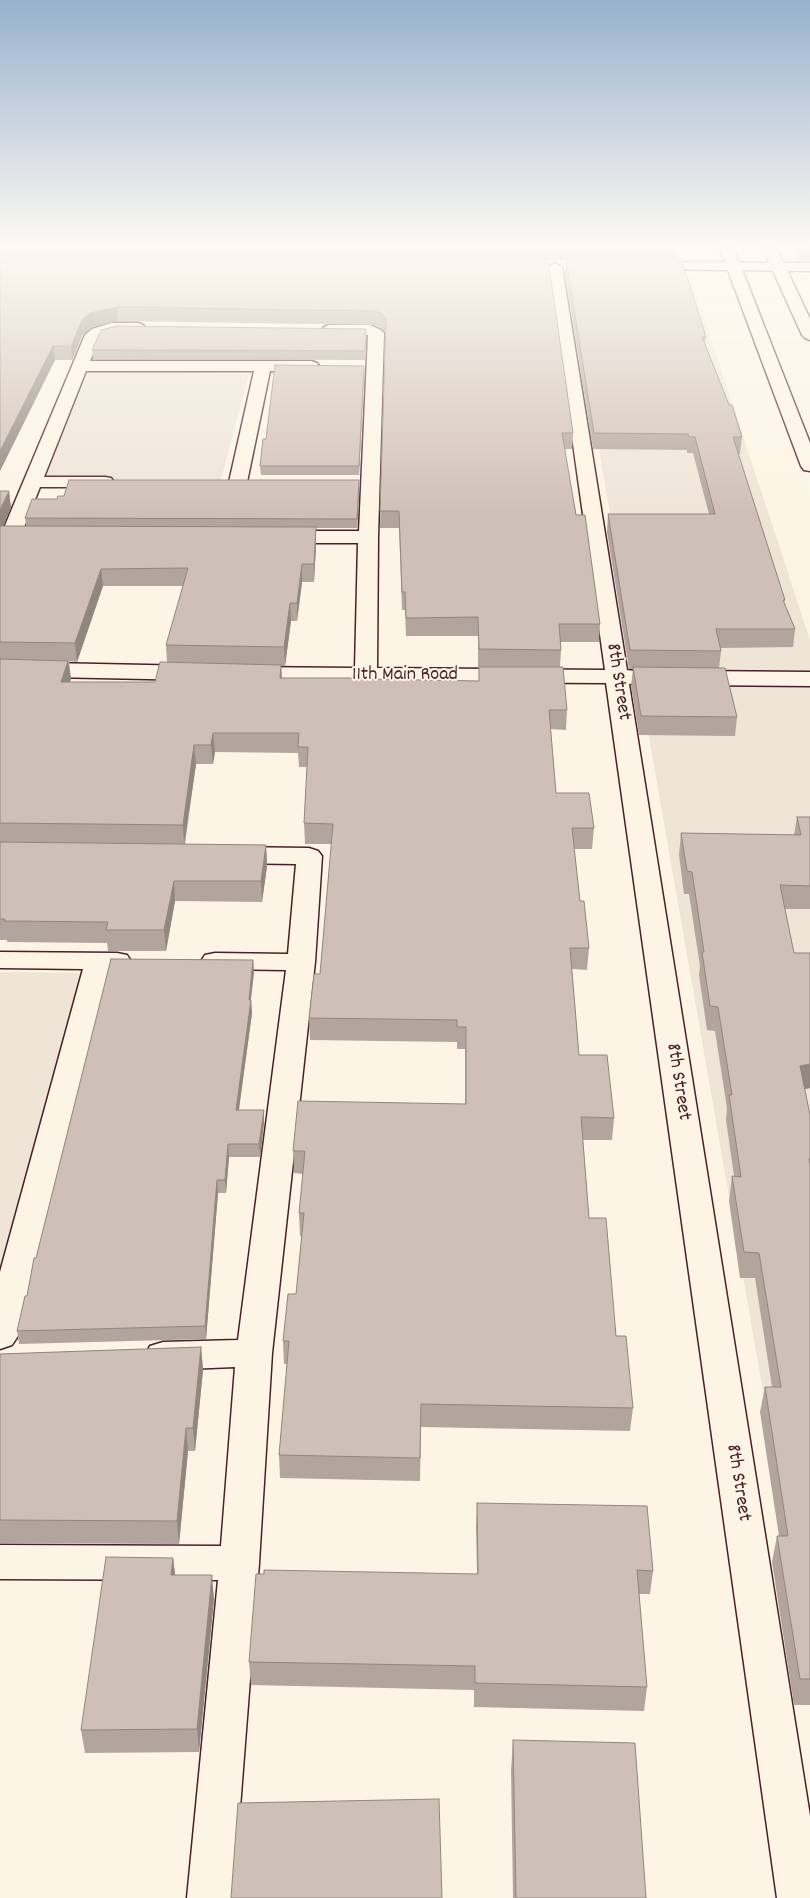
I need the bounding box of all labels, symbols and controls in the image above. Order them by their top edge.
street label: 8th Street [599,642,635,722]
street label: 11th Main Road [352,664,458,688]
street label: 8th Street [659,1042,695,1122]
street label: 8th Street [719,1443,755,1523]

